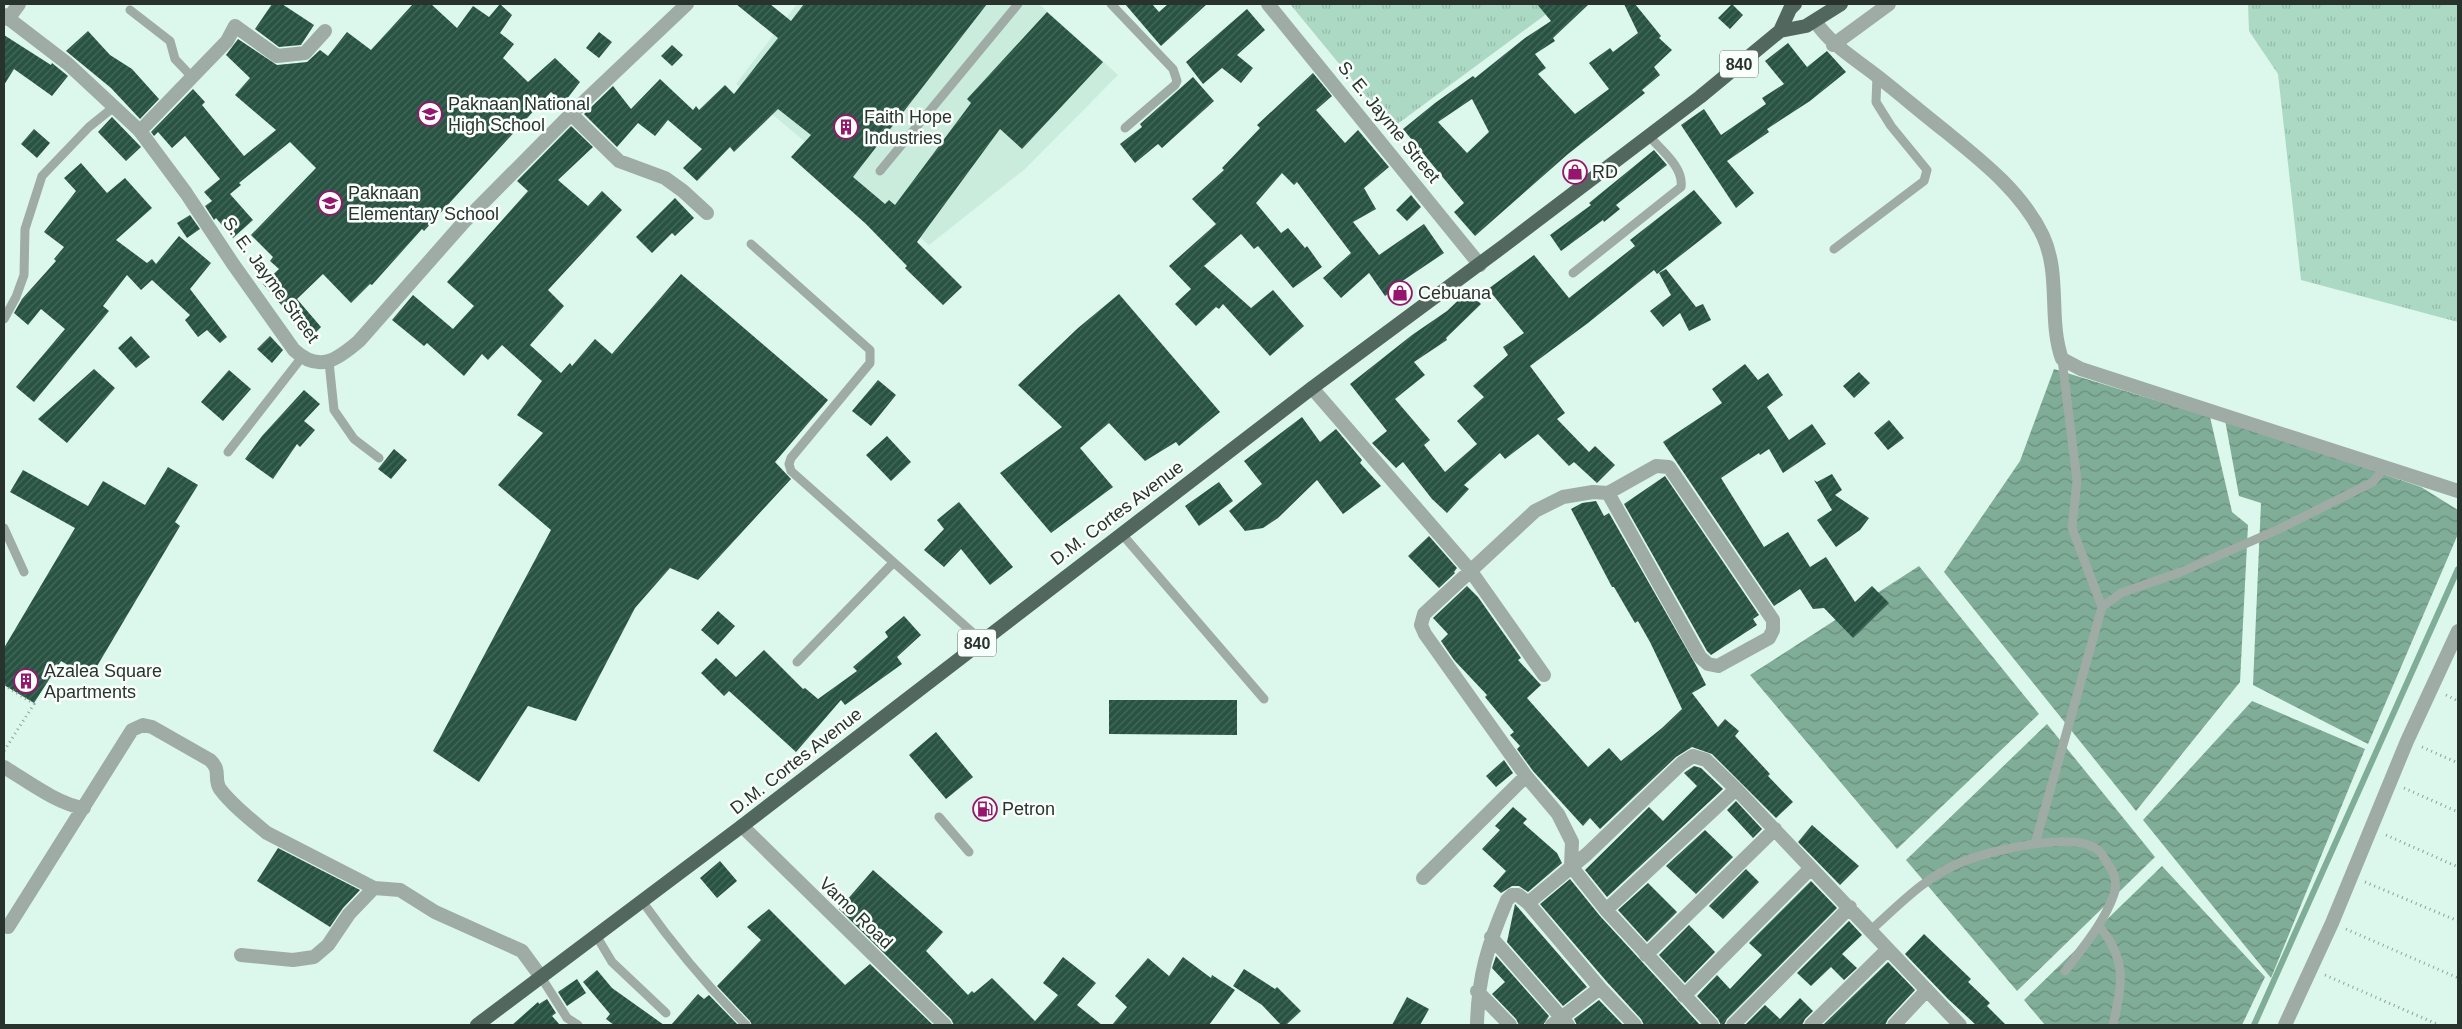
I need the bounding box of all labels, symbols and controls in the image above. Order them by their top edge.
road number: 840 [1720,51,1758,78]
street label: S. E. Jayme Street [1334,57,1444,187]
place label: Paknaan National High School [448,94,590,135]
school or university icon: Paknaan National High School [417,101,443,127]
place label: Faith Hope Industries [864,107,952,148]
building icon: Faith Hope Industries [833,114,859,140]
shop icon: RD [1562,159,1588,185]
place label: RD [1592,162,1618,182]
place label: Paknaan Elementary School [348,183,499,224]
school or university icon: Paknaan Elementary School [317,190,343,216]
street label: S. E. Jayme Street [219,213,323,347]
shop icon: Cebuana [1387,280,1413,306]
place label: Cebuana [1418,283,1492,303]
street label: D.M. Cortes Avenue [1047,457,1187,569]
road number: 840 [958,630,996,656]
place label: Azalea Square Apartments [44,661,162,702]
building icon: Azalea Square Apartments [13,668,39,694]
street label: D.M. Cortes Avenue [727,704,865,818]
fuel station icon: Petron [972,796,998,822]
place label: Petron [1002,799,1055,819]
street label: Vamo Road [815,873,897,953]

